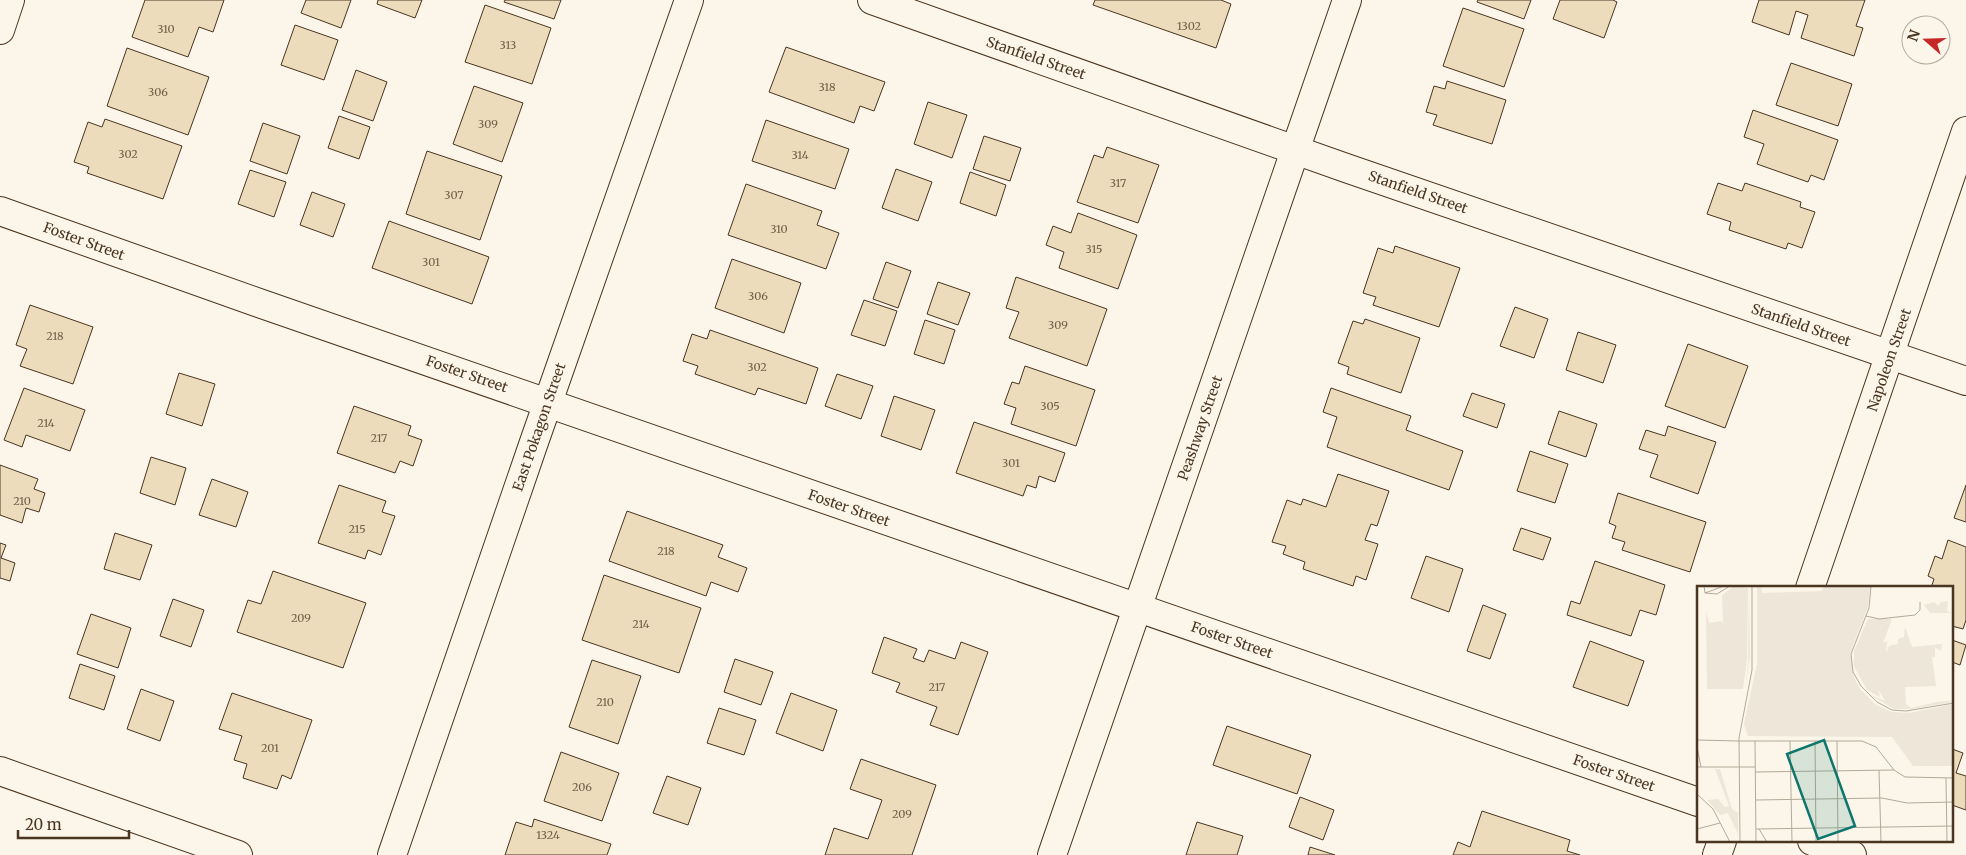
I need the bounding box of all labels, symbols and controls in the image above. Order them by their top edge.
north arrow [1901,15,1951,65]
house number: 1302 [1177,19,1201,33]
house number: 310 [157,22,175,36]
text: N [1903,27,1924,44]
street label: Stanfield Street [984,33,1089,84]
house number: 313 [500,38,516,52]
house number: 318 [818,80,836,94]
house number: 306 [148,85,168,99]
house number: 309 [478,117,498,131]
house number: 302 [118,147,138,161]
house number: 314 [792,148,809,162]
street label: Stanfield Street [1366,167,1471,218]
house number: 317 [1110,176,1126,190]
house number: 307 [444,188,464,202]
street label: Foster Street [41,218,128,264]
house number: 310 [770,222,788,236]
house number: 315 [1086,242,1102,256]
house number: 301 [422,255,440,269]
house number: 306 [748,289,768,303]
street label: Stanfield Street [1749,300,1854,351]
street label: Napoleon Street [1863,306,1915,414]
house number: 309 [1048,318,1068,332]
house number: 218 [46,329,64,343]
street label: Foster Street [424,352,511,397]
street label: East Pokagon Street [509,360,570,494]
house number: 302 [747,360,767,374]
street label: Peashway Street [1174,373,1227,483]
house number: 305 [1040,399,1060,413]
house number: 214 [37,416,55,430]
house number: 217 [371,431,387,445]
house number: 301 [1002,456,1020,470]
street label: Foster Street [806,486,893,531]
house number: 210 [13,494,31,508]
house number: 215 [348,522,366,536]
house number: 218 [657,544,675,558]
inset map [1697,586,1954,842]
house number: 209 [291,611,311,625]
house number: 214 [632,617,650,631]
street label: Foster Street [1189,618,1276,663]
house number: 217 [929,680,945,694]
house number: 210 [596,695,614,709]
house number: 201 [261,741,279,755]
street label: Foster Street [1571,751,1658,796]
house number: 206 [572,780,592,794]
house number: 209 [892,807,912,821]
scale bar [18,808,129,840]
text: 20 m [25,815,62,834]
house number: 1324 [536,828,560,842]

